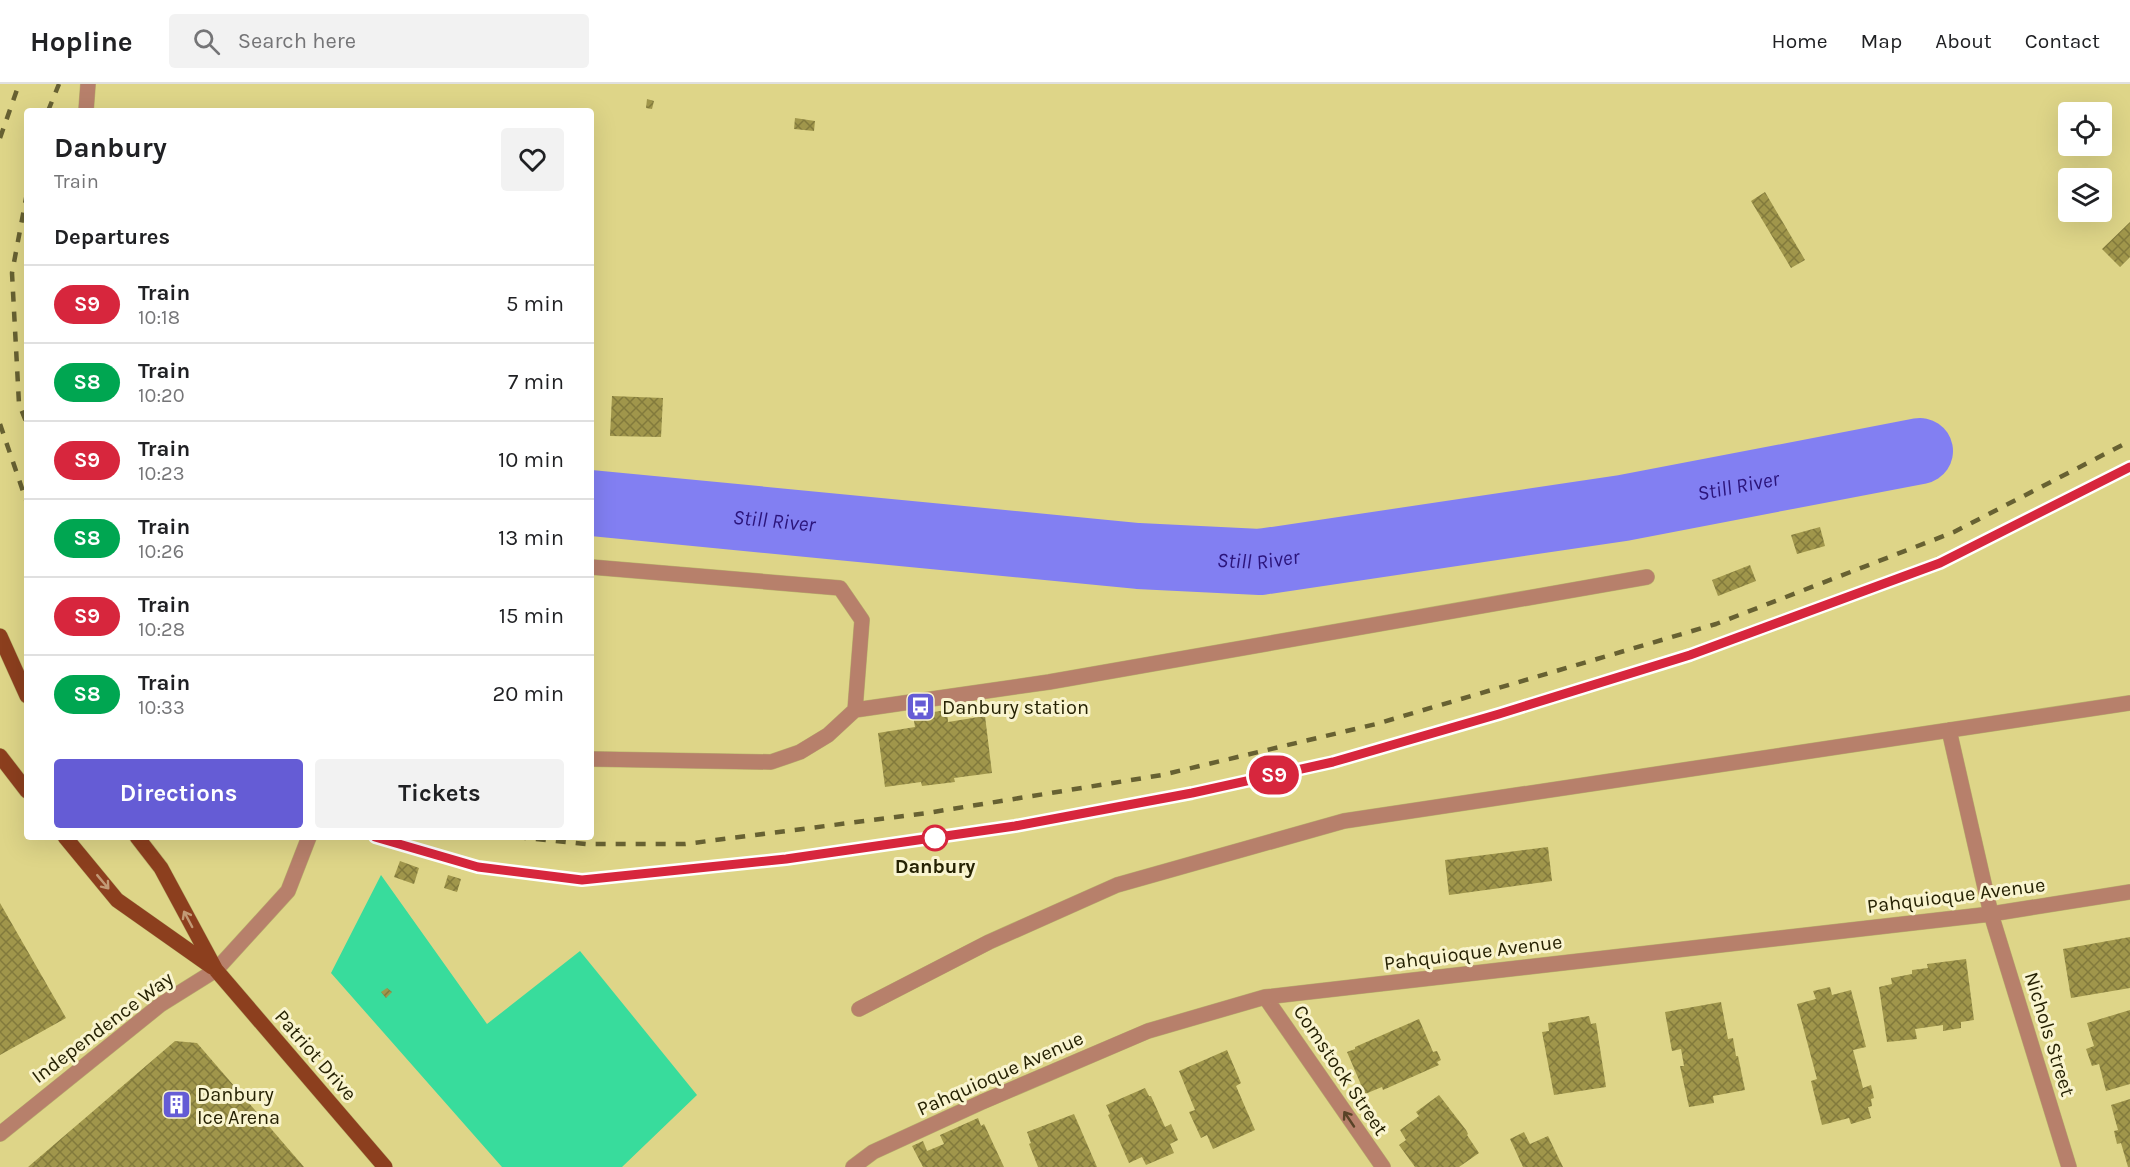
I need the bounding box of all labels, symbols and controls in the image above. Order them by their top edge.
search box [169,14,589,68]
text: Hopline [30,25,133,58]
icon: search [190,25,223,58]
text: Search here [238,28,356,54]
text: Home [1772,29,1828,53]
text: Map [1861,29,1902,53]
text: About [1935,29,1992,53]
text: Contact [2025,29,2100,53]
map controls [2058,102,2112,222]
button: locate [2058,102,2112,156]
button: heart [501,128,564,191]
text: Danbury [54,131,167,164]
button: layers [2058,168,2112,222]
text: Train [54,170,99,193]
text: Departures [54,224,170,250]
text: Train [138,280,190,306]
text: 5 min [506,291,564,317]
text: S9 [74,292,100,316]
text: 10:18 [138,306,180,329]
text: Train [138,358,190,384]
text: 7 min [508,369,564,395]
text: S8 [74,370,100,394]
text: 10:20 [138,384,185,407]
text: Train [138,436,190,462]
text: 10 min [498,447,564,473]
text: S9 [74,448,100,472]
text: 10:23 [138,462,185,485]
water label: Still River [1695,466,1782,505]
water label: Still River [732,505,817,537]
text: Train [138,514,190,540]
text: 13 min [498,525,564,551]
text: S8 [74,526,100,550]
text: 10:26 [138,540,184,563]
water label: Still River [1216,544,1302,574]
text: Train [138,592,190,618]
text: 15 min [499,603,564,629]
text: S9 [74,604,100,628]
text: 10:28 [138,618,185,641]
text: Train [138,670,190,696]
text: 20 min [493,681,564,707]
text: S8 [74,682,100,706]
bus stop icon: Danbury station [905,691,937,723]
text: 10:33 [138,696,185,719]
place label: Danbury station [942,696,1089,719]
line badge: S9 [1247,756,1301,794]
button: Directions [54,759,303,828]
button: Tickets [315,759,564,828]
text: S9 [1261,763,1287,787]
marker: Danbury [922,825,948,851]
place label: Danbury [895,855,975,878]
street label: Pahquioque Avenue [1866,873,2047,918]
one-way arrow [96,874,109,890]
one-way arrow [182,911,194,928]
street label: Pahquioque Avenue [1383,930,1564,975]
street label: Independence Way [27,967,177,1088]
street label: Nichols Street [2020,969,2079,1100]
street label: Comstock Street [1289,1001,1393,1140]
street label: Patriot Drive [270,1005,361,1105]
street label: Pahquioque Avenue [914,1026,1087,1120]
place label: Danbury Ice Arena [197,1083,280,1129]
building icon: Danbury Ice Arena [160,1089,192,1121]
one-way arrow [1343,1112,1355,1128]

